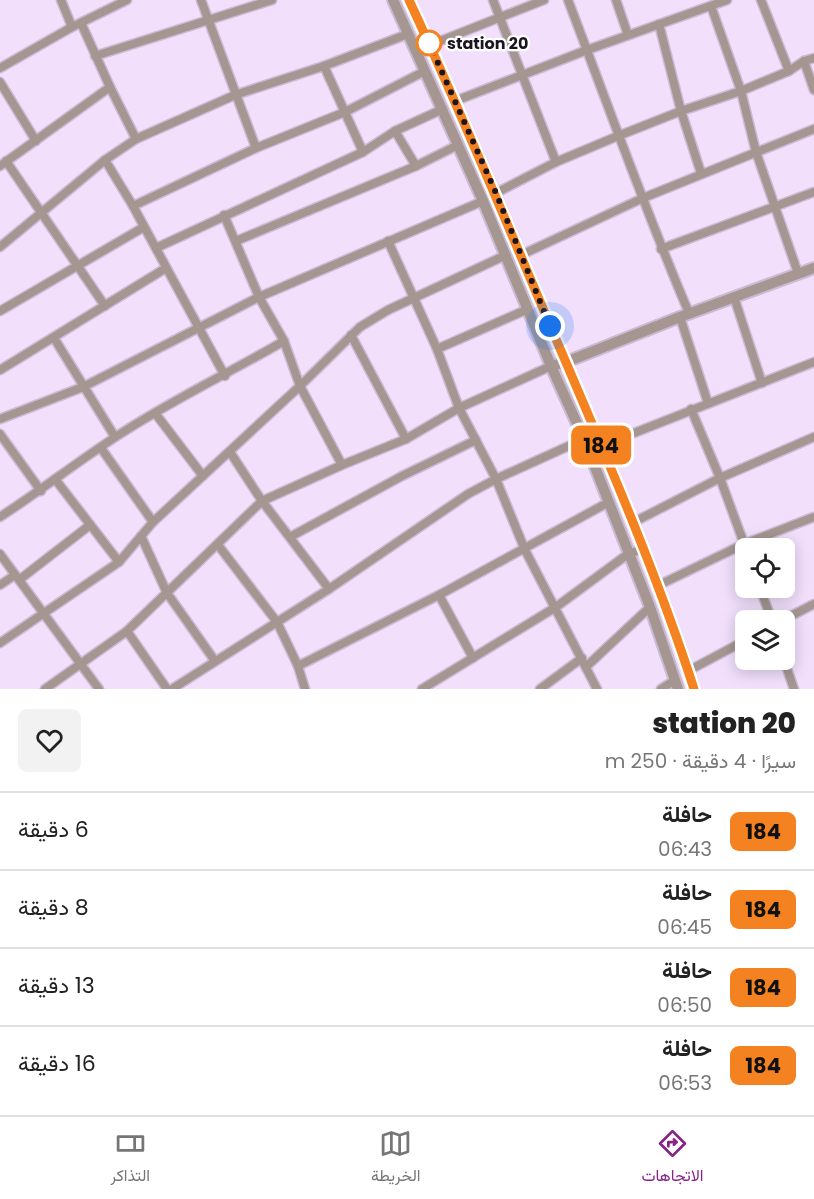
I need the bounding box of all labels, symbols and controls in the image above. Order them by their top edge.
marker: station 20 [416,30,442,56]
place label: station 20 [447,32,528,55]
your location [535,311,565,341]
line badge: 184 [566,426,636,464]
text: 184 [583,431,619,460]
map controls [735,538,795,670]
button: locate [735,538,795,598]
button: layers [735,610,795,670]
text: station 20 [652,704,796,743]
button: heart [18,709,81,772]
text: سيرًا · 4 دقيقة · 250 m [605,747,796,775]
text: حافلة [662,799,712,830]
text: 6 دقيقة [18,814,89,845]
text: 184 [745,817,781,846]
text: 06:43 [658,835,712,863]
text: حافلة [662,877,712,908]
text: 8 دقيقة [18,892,89,923]
text: 184 [745,895,781,924]
text: 06:45 [657,913,712,941]
text: حافلة [662,955,712,986]
text: 13 دقيقة [18,970,95,1001]
text: 184 [745,973,781,1002]
text: 06:50 [657,991,712,1019]
text: حافلة [662,1033,712,1064]
text: 16 دقيقة [18,1048,96,1079]
text: 184 [745,1051,781,1080]
text: 06:53 [658,1069,712,1097]
tab: التذاكر [111,1127,150,1190]
tab: الخريطة [371,1127,420,1190]
tab: الاتجاهات [641,1127,704,1190]

